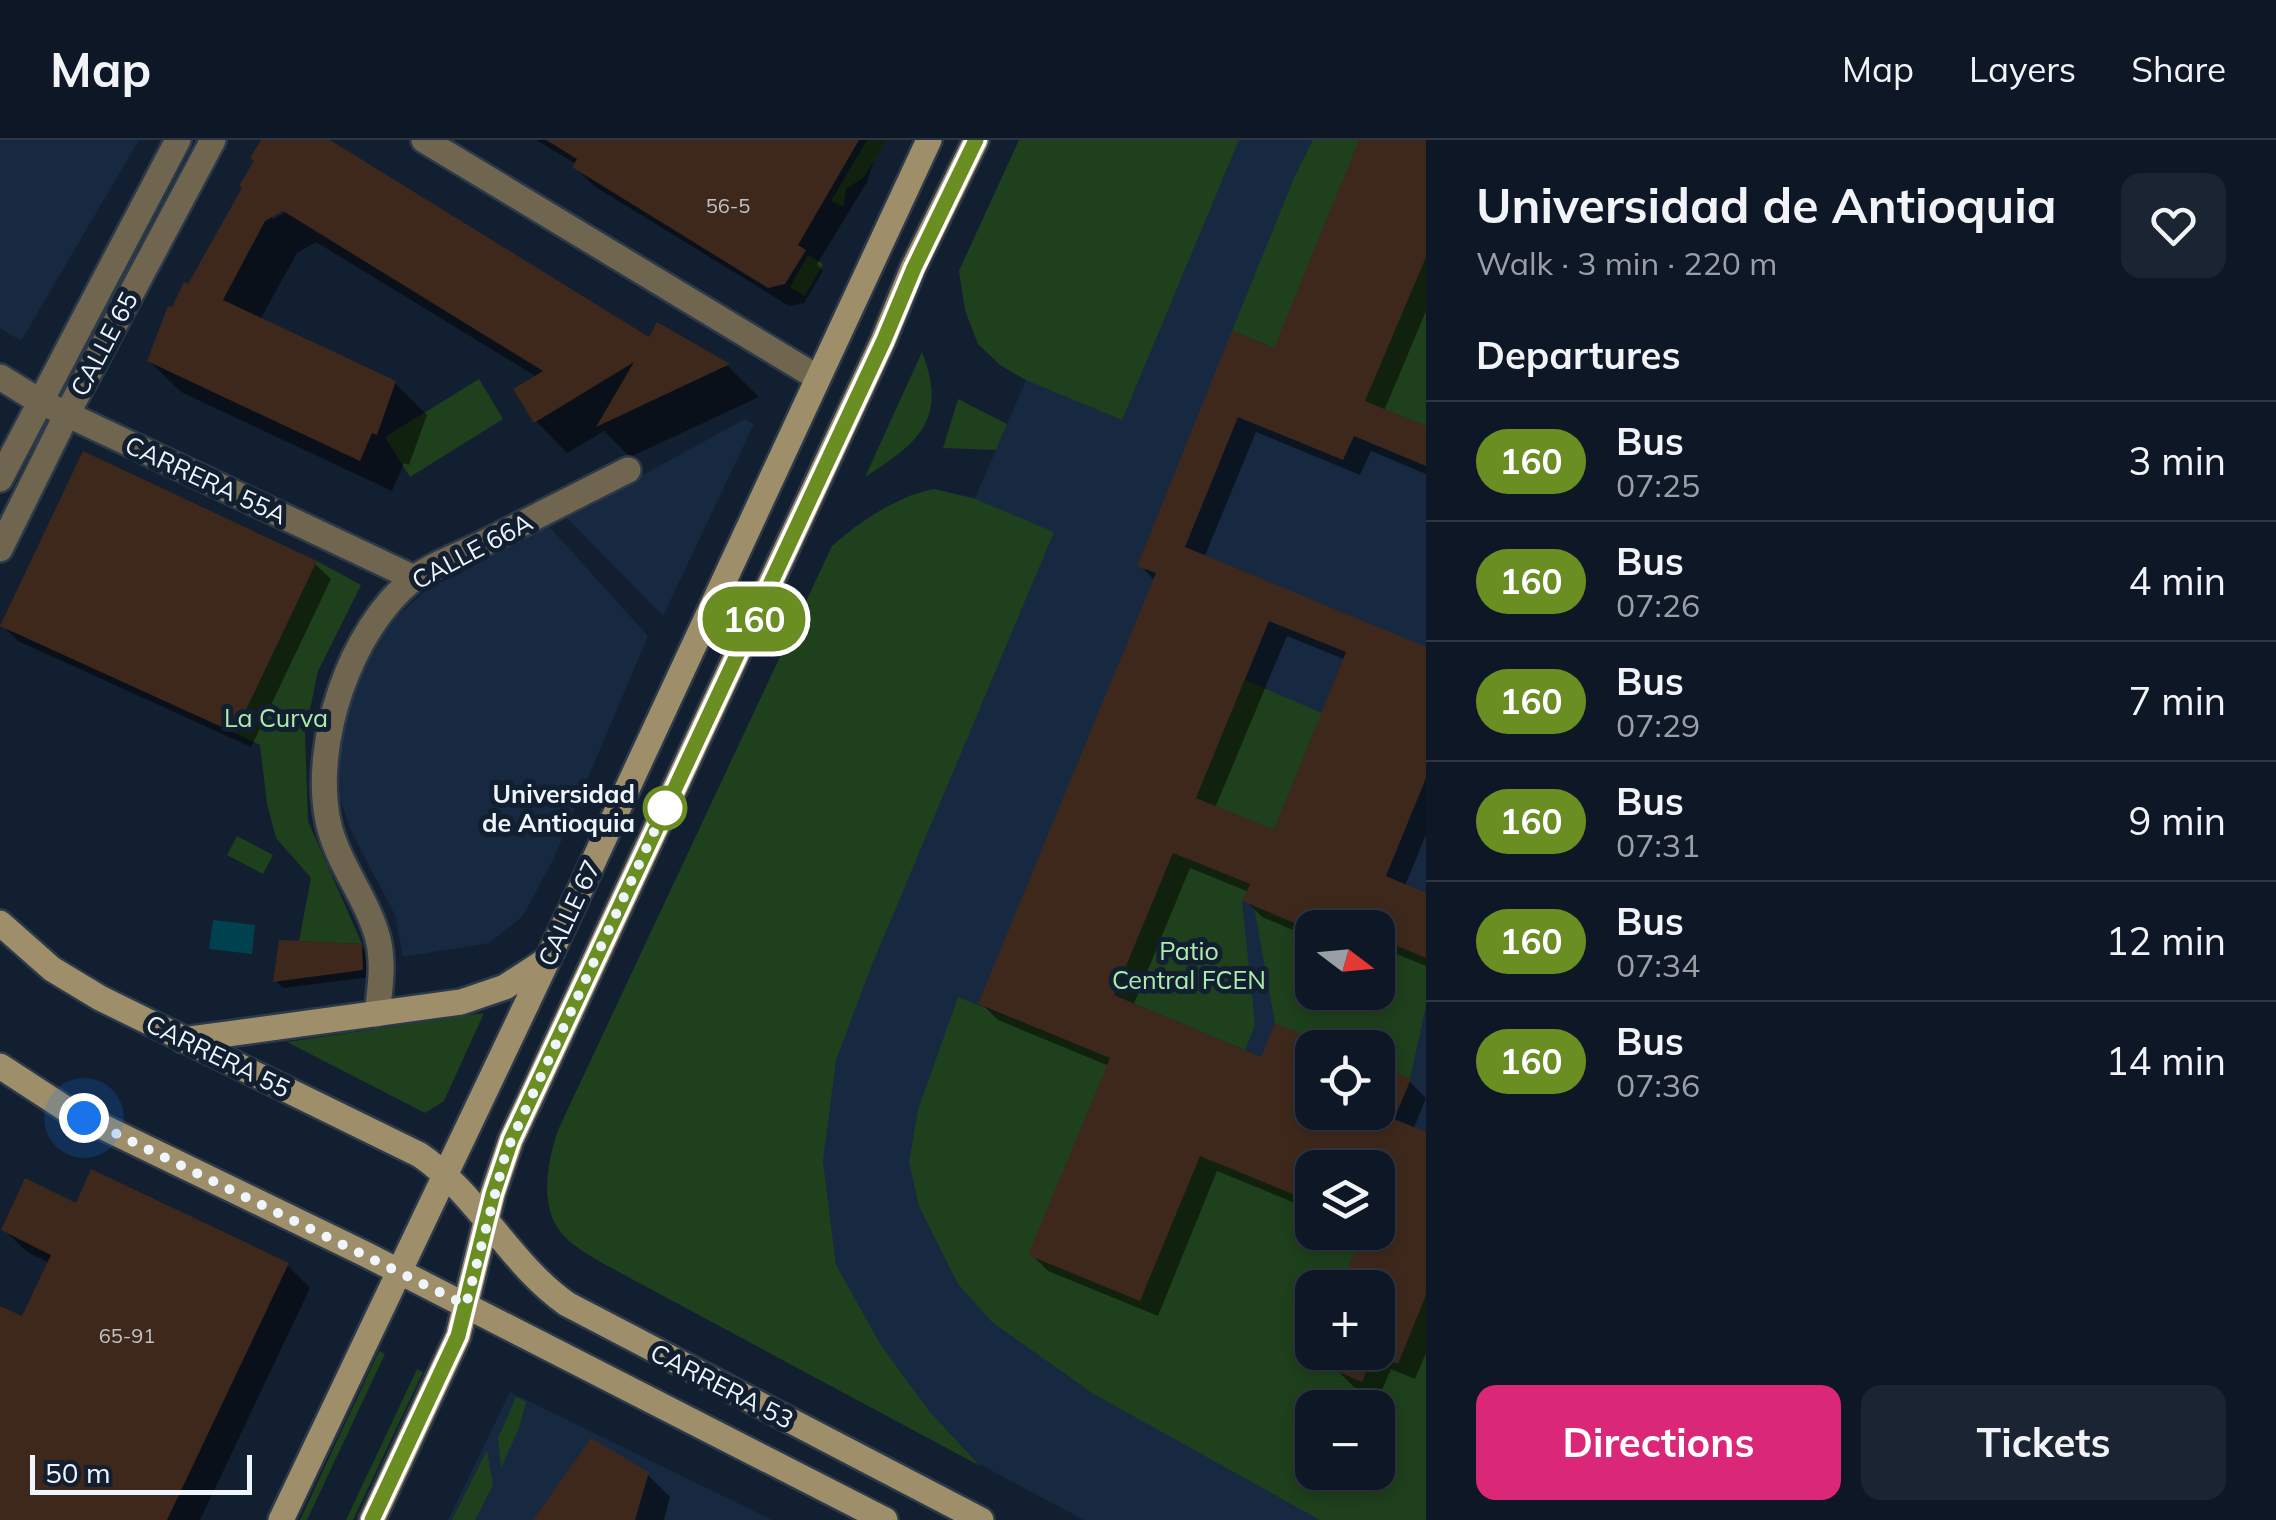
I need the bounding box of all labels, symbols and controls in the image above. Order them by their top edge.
text: Map [50,39,151,99]
text: Map [1842,47,1914,91]
text: Layers [1969,47,2076,91]
text: Share [2131,47,2226,91]
button: heart [2121,173,2226,278]
text: Universidad de Antioquia [1476,175,2057,235]
house number: 56-5 [706,193,750,218]
text: Walk · 3 min · 220 m [1476,243,1777,283]
street label: CALLE 65 [63,286,144,401]
text: Departures [1476,331,1680,379]
text: Bus [1616,417,1684,465]
street label: CARRERA 55A [121,429,292,530]
text: 3 min [2129,437,2226,485]
text: 160 [1499,439,1563,483]
text: 07:25 [1616,465,1700,505]
street label: CALLE 66A [406,506,537,595]
text: Bus [1616,537,1684,585]
text: 4 min [2129,557,2226,605]
text: 160 [1499,559,1563,603]
text: 07:26 [1616,585,1700,625]
line badge: 160 [696,586,812,652]
text: 160 [722,597,786,641]
text: Bus [1616,657,1684,705]
text: 7 min [2129,677,2226,725]
text: 160 [1499,679,1563,723]
park label: La Curva [224,702,328,733]
text: 07:29 [1616,705,1700,745]
text: Bus [1616,777,1684,825]
place label: Universidad de Antioquia [482,778,635,838]
marker: Universidad de Antioquia [644,787,686,829]
text: 9 min [2129,797,2226,845]
text: 160 [1499,799,1563,843]
text: 07:31 [1616,825,1700,865]
street label: CALLE 67 [531,855,607,971]
text: Bus [1616,897,1684,945]
north arrow [1295,910,1395,1010]
map controls [1295,910,1395,1490]
text: 12 min [2106,917,2226,965]
text: 160 [1499,919,1563,963]
park label: Patio Central FCEN [1112,935,1266,995]
text: 07:34 [1616,945,1700,985]
street label: CARRERA 55 [141,1007,295,1104]
text: Bus [1616,1017,1684,1065]
button: locate [1295,1030,1395,1130]
text: 14 min [2106,1037,2226,1085]
text: 160 [1499,1039,1563,1083]
text: 07:36 [1616,1065,1700,1105]
your location [59,1093,109,1143]
button: layers [1295,1150,1395,1250]
button: + [1295,1270,1395,1370]
house number: 65-91 [99,1323,155,1348]
street label: CARRERA 53 [646,1336,799,1435]
button: Directions [1476,1385,1841,1500]
button: Tickets [1861,1385,2226,1500]
button: − [1295,1390,1395,1490]
scale bar [30,1450,252,1494]
text: 50 m [45,1455,111,1490]

